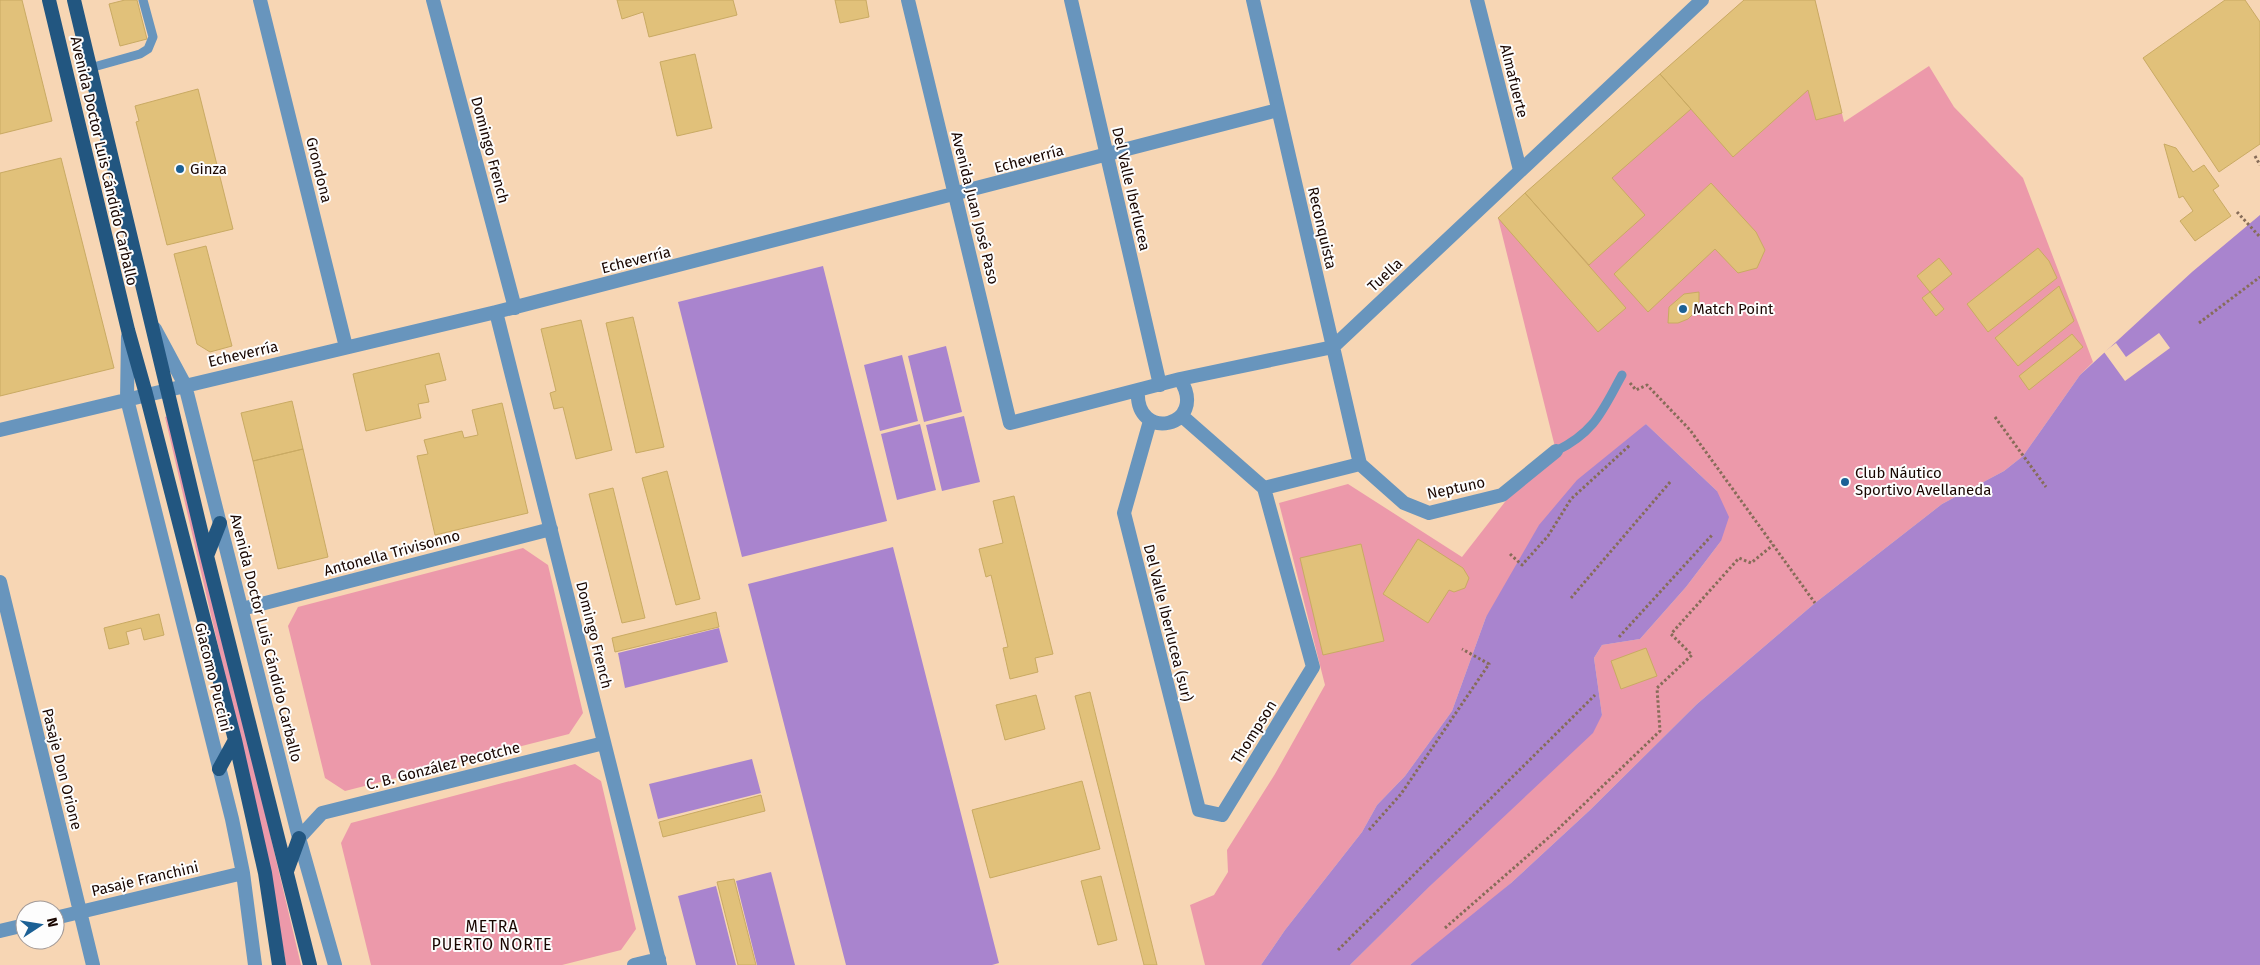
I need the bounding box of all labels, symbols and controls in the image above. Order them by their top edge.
street label: Avenida Doctor Luis Cándido Carballo [67,35,141,287]
street label: Almafuerte [1496,42,1532,120]
street label: Domingo French [467,95,513,205]
street label: Del Valle Iberlucea [1108,125,1154,253]
street label: Avenida Juan José Paso [947,130,1003,286]
street label: Grondona [302,135,336,205]
street label: Echeverría [992,141,1066,177]
place label: Ginza [190,160,227,178]
marker: Ginza [174,163,186,175]
street label: Reconquista [1304,185,1340,271]
street label: Echeverría [599,243,673,277]
street label: Tuella [1364,254,1406,296]
place label: Match Point [1693,300,1774,318]
marker: Match Point [1677,303,1689,315]
street label: Echeverría [206,337,280,371]
place label: Club Náutico Sportivo Avellaneda [1855,464,1991,499]
street label: Neptuno [1425,473,1487,503]
marker: Club Náutico Sportivo Avellaneda [1839,476,1851,488]
street label: Avenida Doctor Luis Cándido Carballo [226,512,306,764]
street label: Antonella Trivisonno [322,526,462,580]
street label: Del Valle Iberlucea (sur) [1140,542,1196,704]
street label: Domingo French [572,580,616,690]
street label: Giacomo Puccini [191,621,235,733]
street label: Thompson [1227,697,1281,767]
street label: Pasaje Don Orione [38,706,86,832]
street label: C. B. González Pecotche [364,738,522,794]
street label: Pasaje Franchini [90,858,200,900]
north arrow [15,900,65,950]
text: N [43,916,62,929]
district label: METRA PUERTO NORTE [431,917,553,954]

